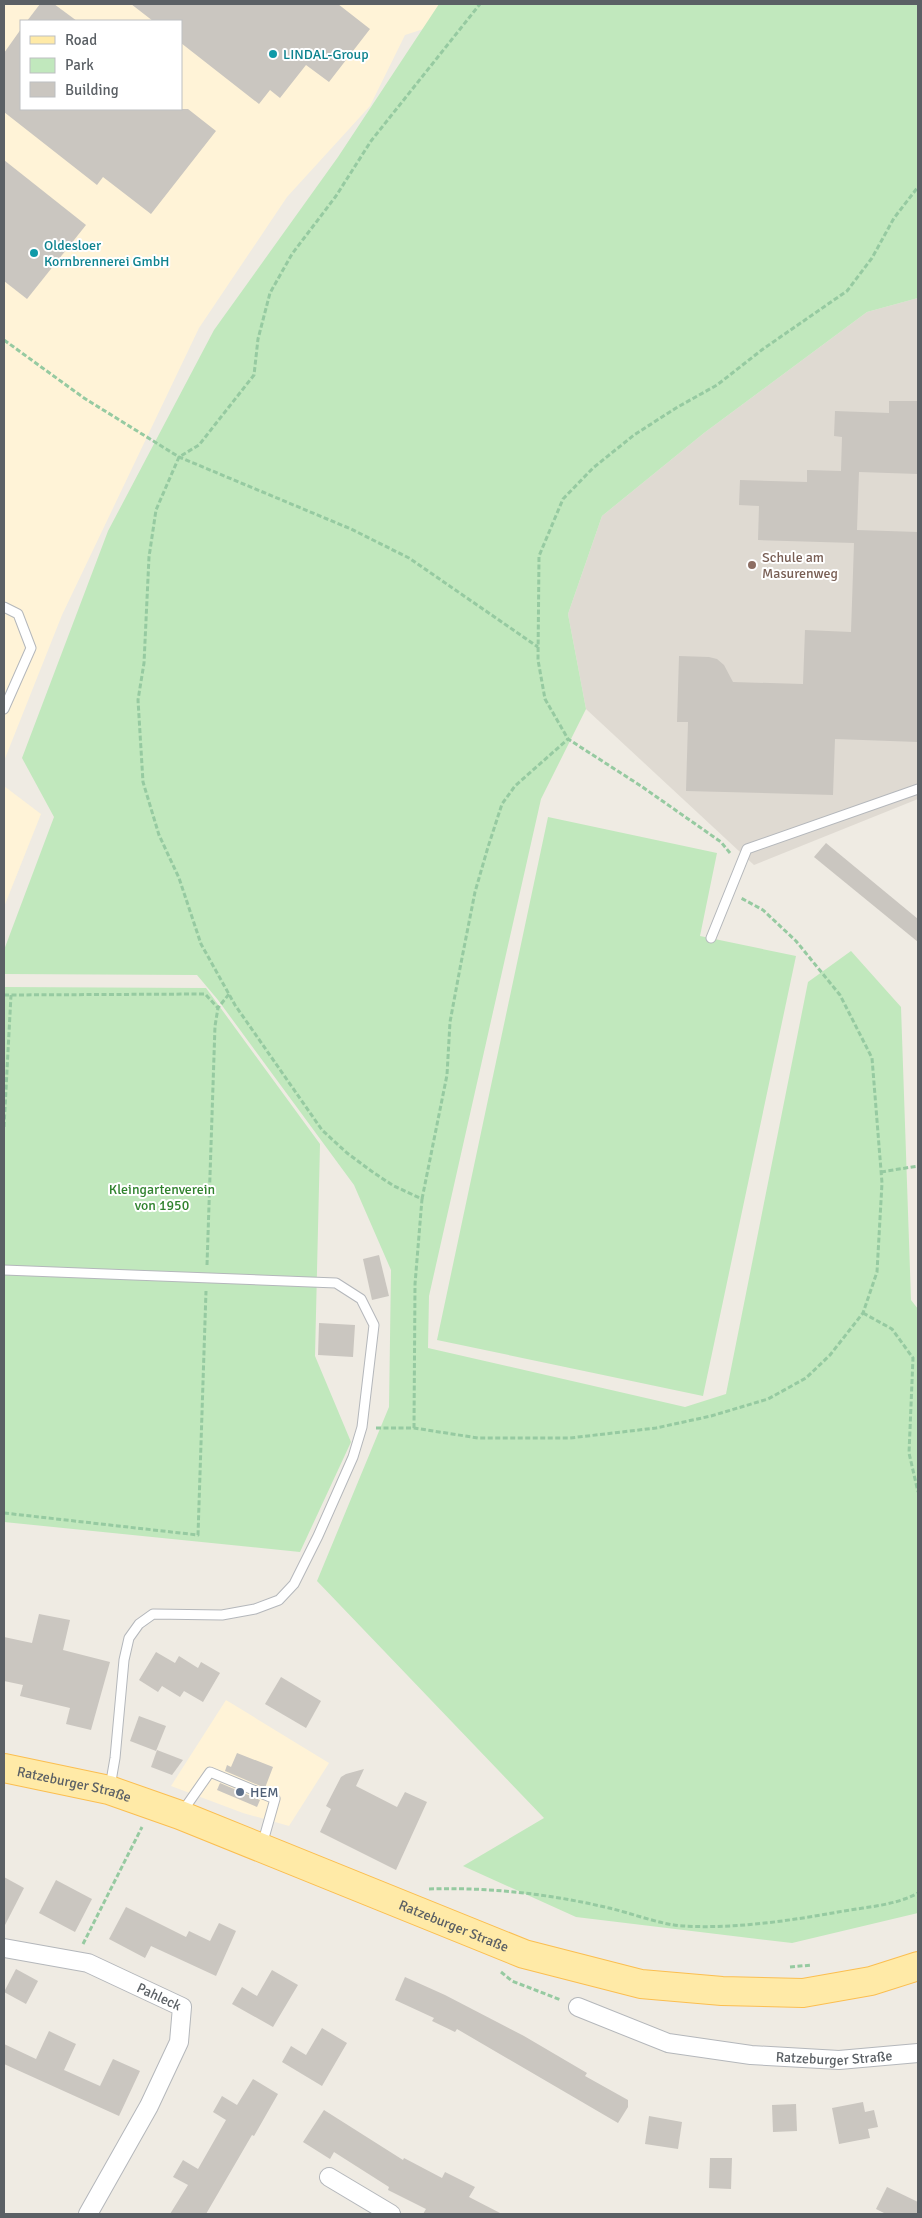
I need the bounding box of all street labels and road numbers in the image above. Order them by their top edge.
street label: Ratzeburger Straße [16,1762,134,1806]
street label: Ratzeburger Straße [397,1896,511,1955]
street label: Pahleck [134,1979,184,2014]
street label: Ratzeburger Straße [775,2047,893,2069]

